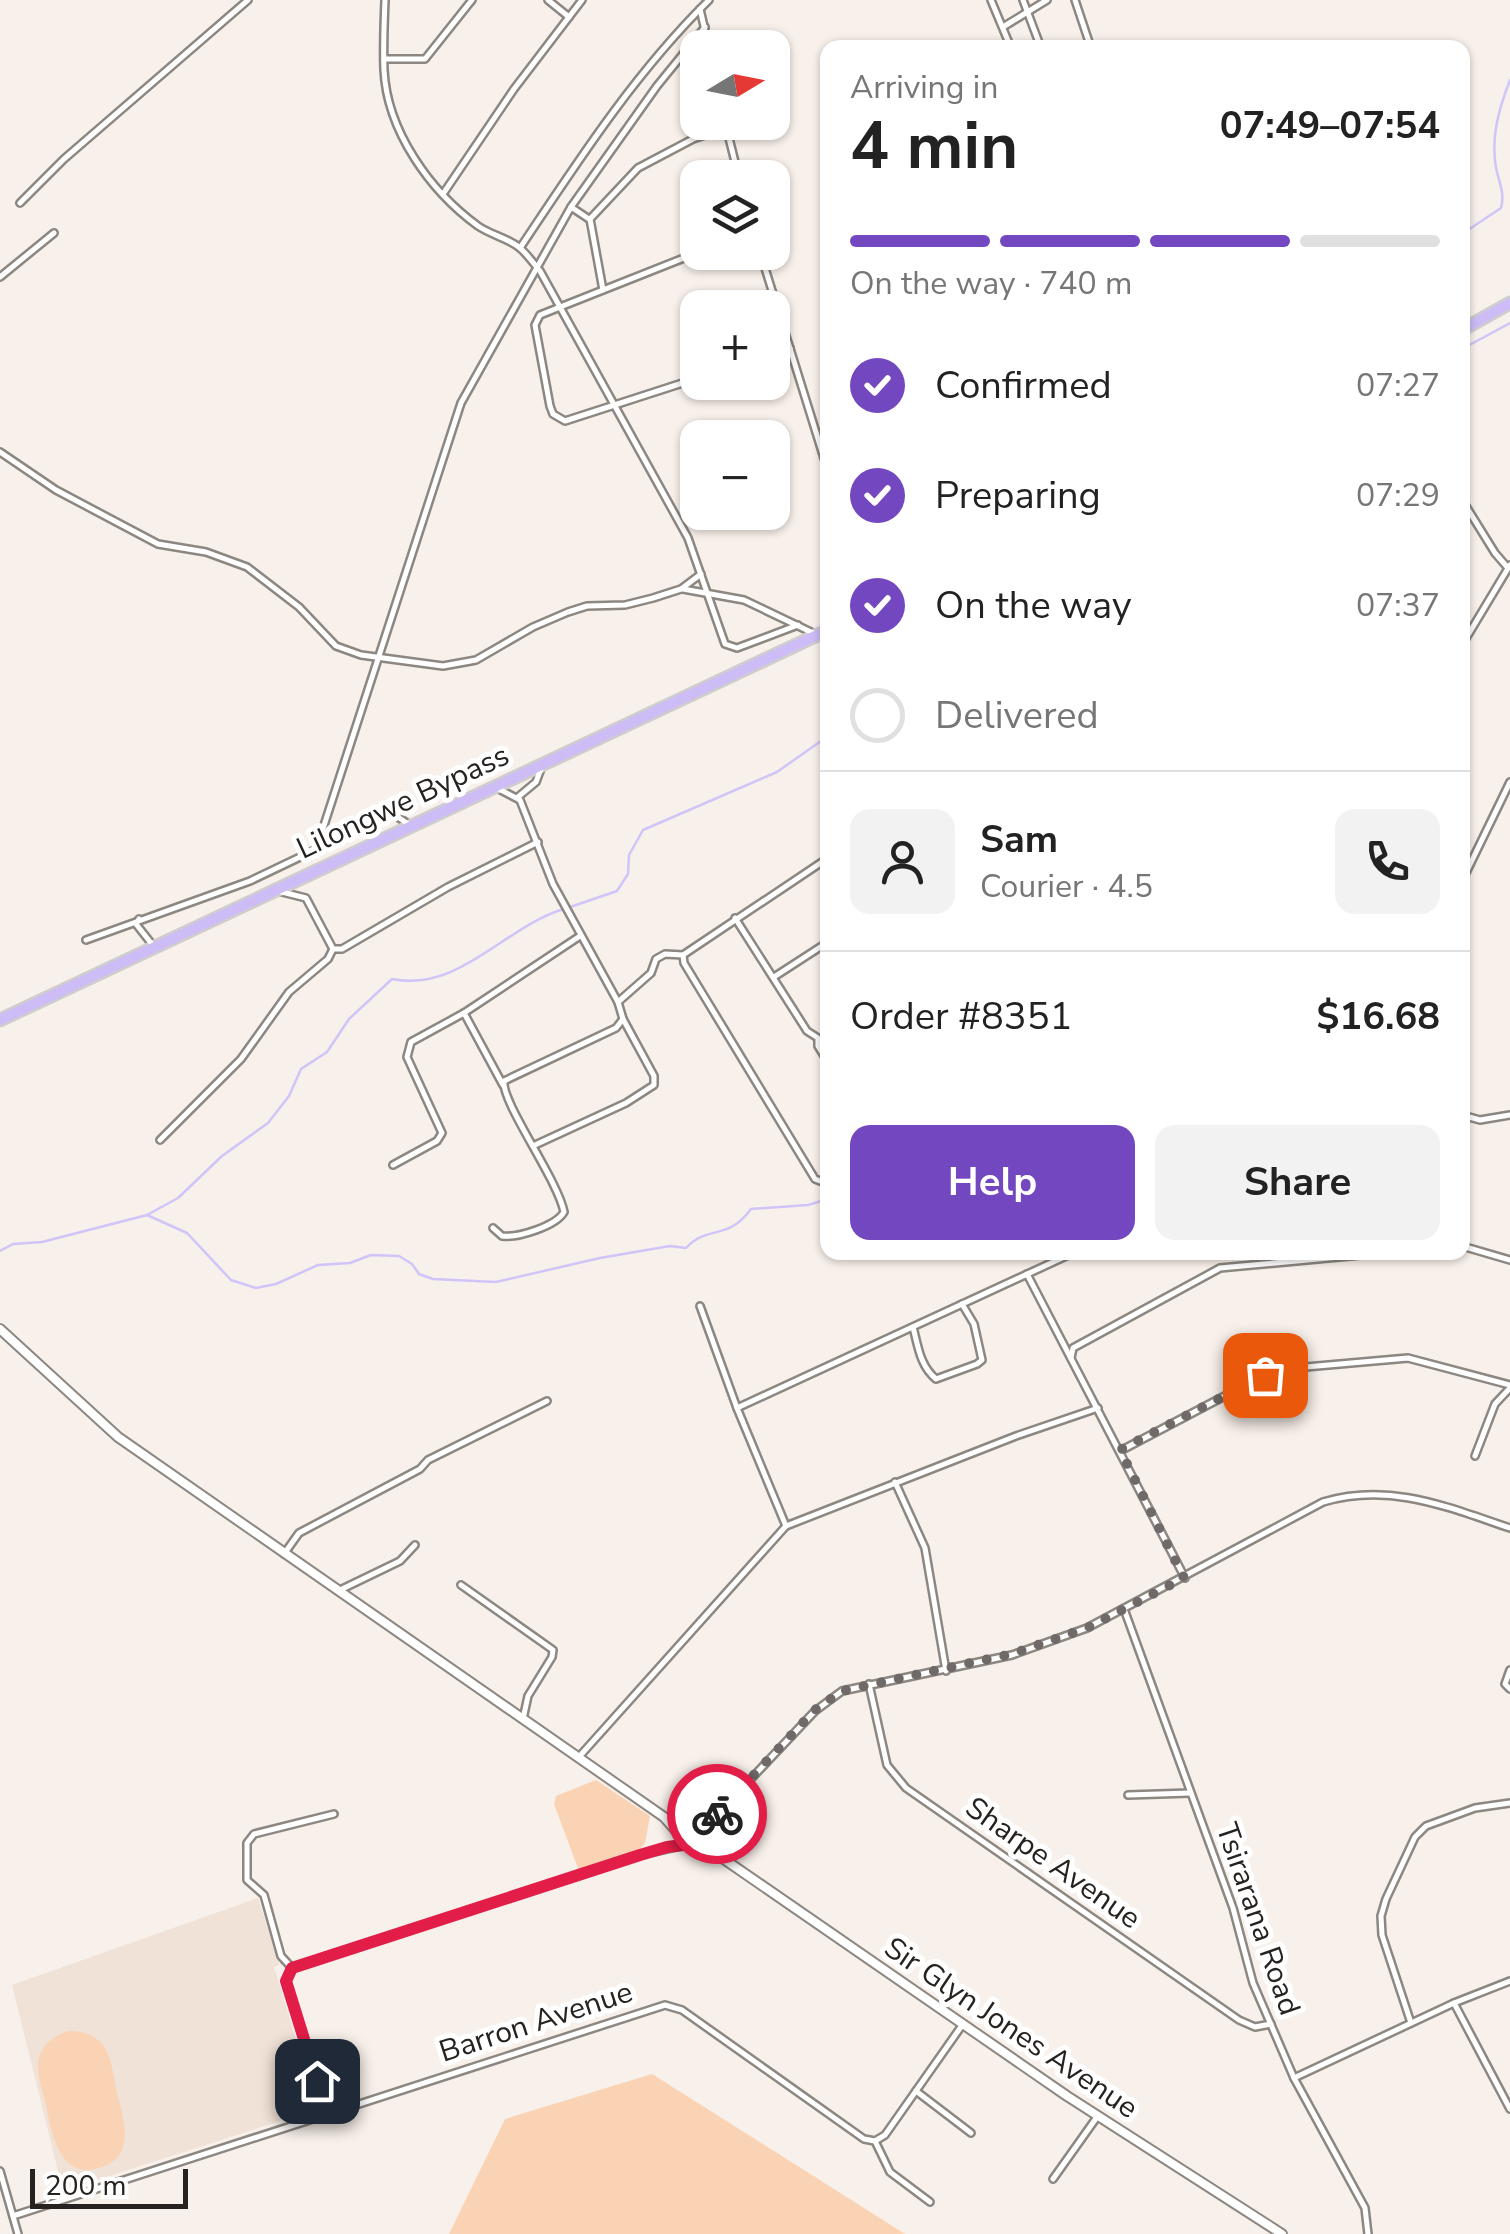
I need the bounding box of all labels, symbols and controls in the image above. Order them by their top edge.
north arrow [680,30,790,140]
map controls [680,30,790,530]
text: Arriving in [850,66,998,109]
text: 07:49–07:54 [1220,100,1440,151]
text: 4 min [850,102,1018,191]
button: layers [680,160,790,270]
text: On the way · 740 m [850,262,1132,305]
button: + [680,290,790,400]
icon: check [850,358,905,413]
text: Confirmed [935,360,1112,411]
text: 07:27 [1356,364,1440,407]
button: − [680,420,790,530]
icon: check [850,468,905,523]
text: Preparing [935,470,1101,521]
text: 07:29 [1356,474,1440,517]
icon: check [850,578,905,633]
text: On the way [935,580,1131,631]
text: 07:37 [1356,584,1440,627]
text: Delivered [935,690,1099,741]
street label: Lilongwe Bypass [290,735,516,869]
button: person [850,809,955,914]
button: phone [1335,809,1440,914]
text: Sam [980,814,1058,865]
text: Courier · 4.5 [980,865,1153,908]
text: Order #8351 [850,991,1072,1042]
text: $16.68 [1317,991,1440,1042]
button: Help [850,1125,1135,1240]
button: Share [1155,1125,1440,1240]
pin [1223,1333,1308,1418]
icon: bag [1238,1348,1293,1403]
courier [667,1764,767,1864]
icon: bike [690,1787,745,1842]
street label: Sharpe Avenue [957,1787,1149,1939]
street label: Tsirarana Road [1206,1817,1310,2021]
street label: Sir Glyn Jones Avenue [876,1928,1146,2128]
street label: Barron Avenue [434,1971,638,2073]
pin [275,2039,360,2124]
icon: home [290,2054,345,2109]
scale bar [30,2164,188,2208]
text: 200 m [45,2167,127,2205]

